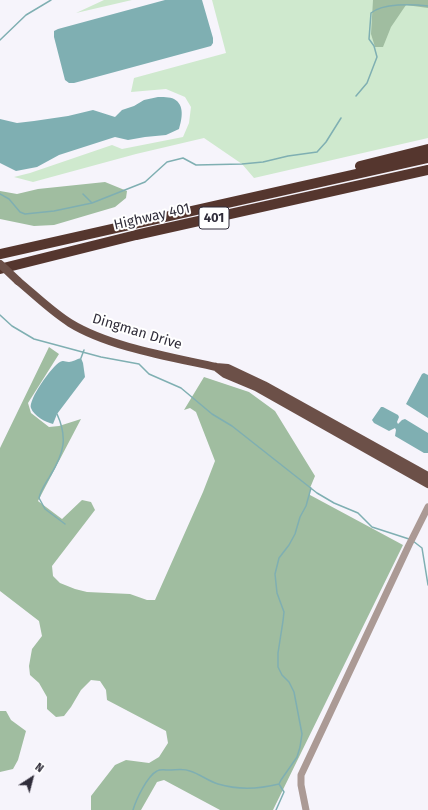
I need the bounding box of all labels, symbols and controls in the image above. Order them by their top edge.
street label: Highway 401 [112,200,192,234]
road number: 401 [199,207,229,229]
street label: Dingman Drive [90,310,184,354]
north arrow [12,758,52,798]
text: N [33,760,46,775]

